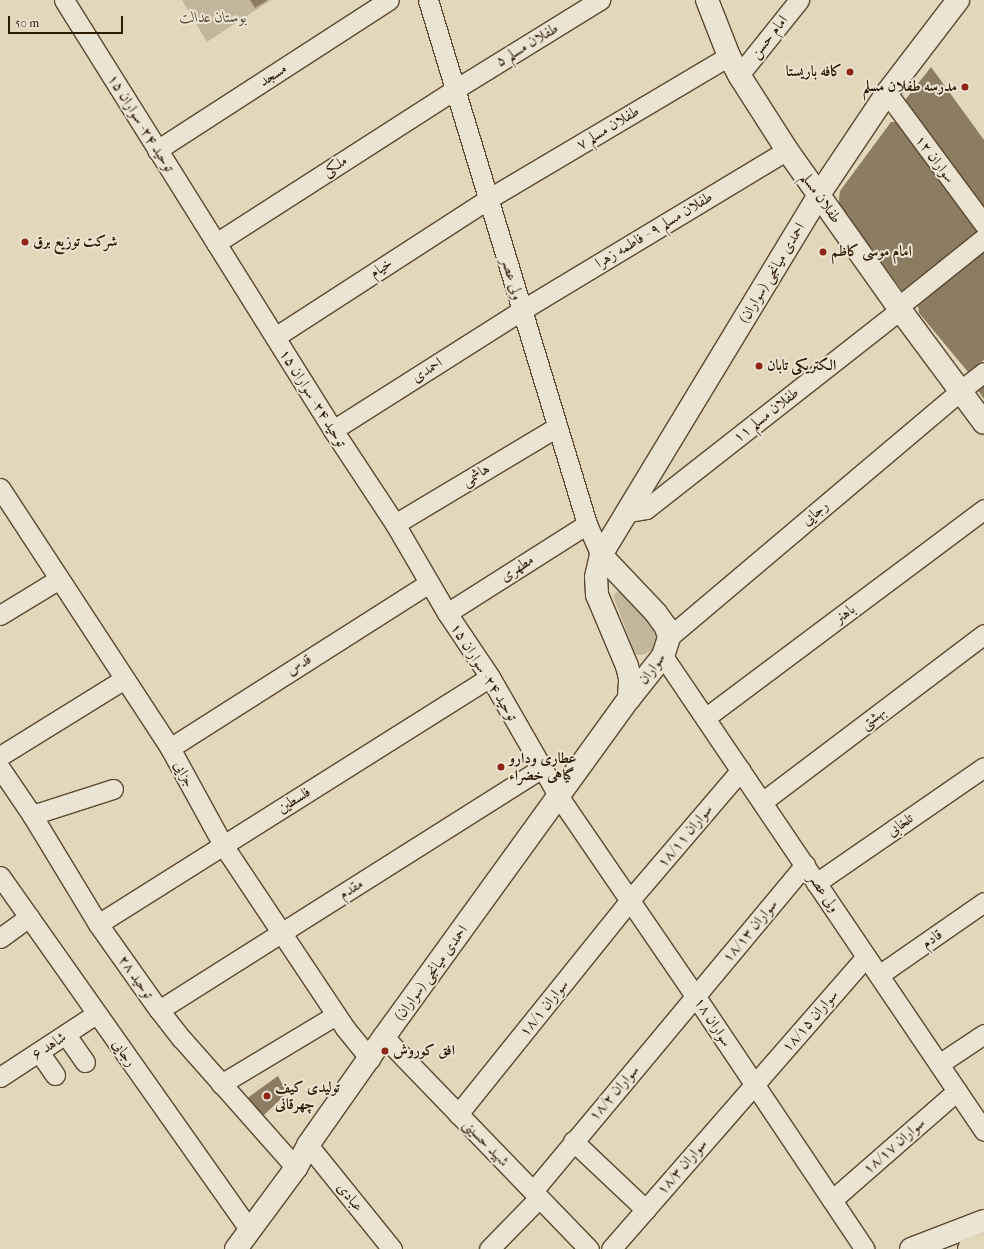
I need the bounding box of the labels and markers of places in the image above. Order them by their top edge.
place label: کافه باریستا [786,63,842,81]
marker: کافه باریستا [845,67,855,77]
place label: مدرسه طفلان مسلم [863,78,957,96]
marker: مدرسه طفلان مسلم [960,82,970,92]
place label: شرکت توزیع برق [33,233,117,251]
marker: شرکت توزیع برق [20,237,30,247]
place label: امام موسی کاظم [831,243,912,261]
marker: امام موسی کاظم [818,247,828,257]
place label: الکتریکی تابان [767,357,836,375]
marker: الکتریکی تابان [754,361,764,371]
place label: عطاری ودارو گیاهی خضراء [509,749,577,784]
marker: عطاری ودارو گیاهی خضراء [496,762,506,772]
place label: افق کوروش [393,1042,455,1060]
marker: افق کوروش [380,1046,390,1056]
place label: تولیدی کیف چهرقانی [275,1078,340,1113]
marker: تولیدی کیف چهرقانی [262,1091,272,1101]

